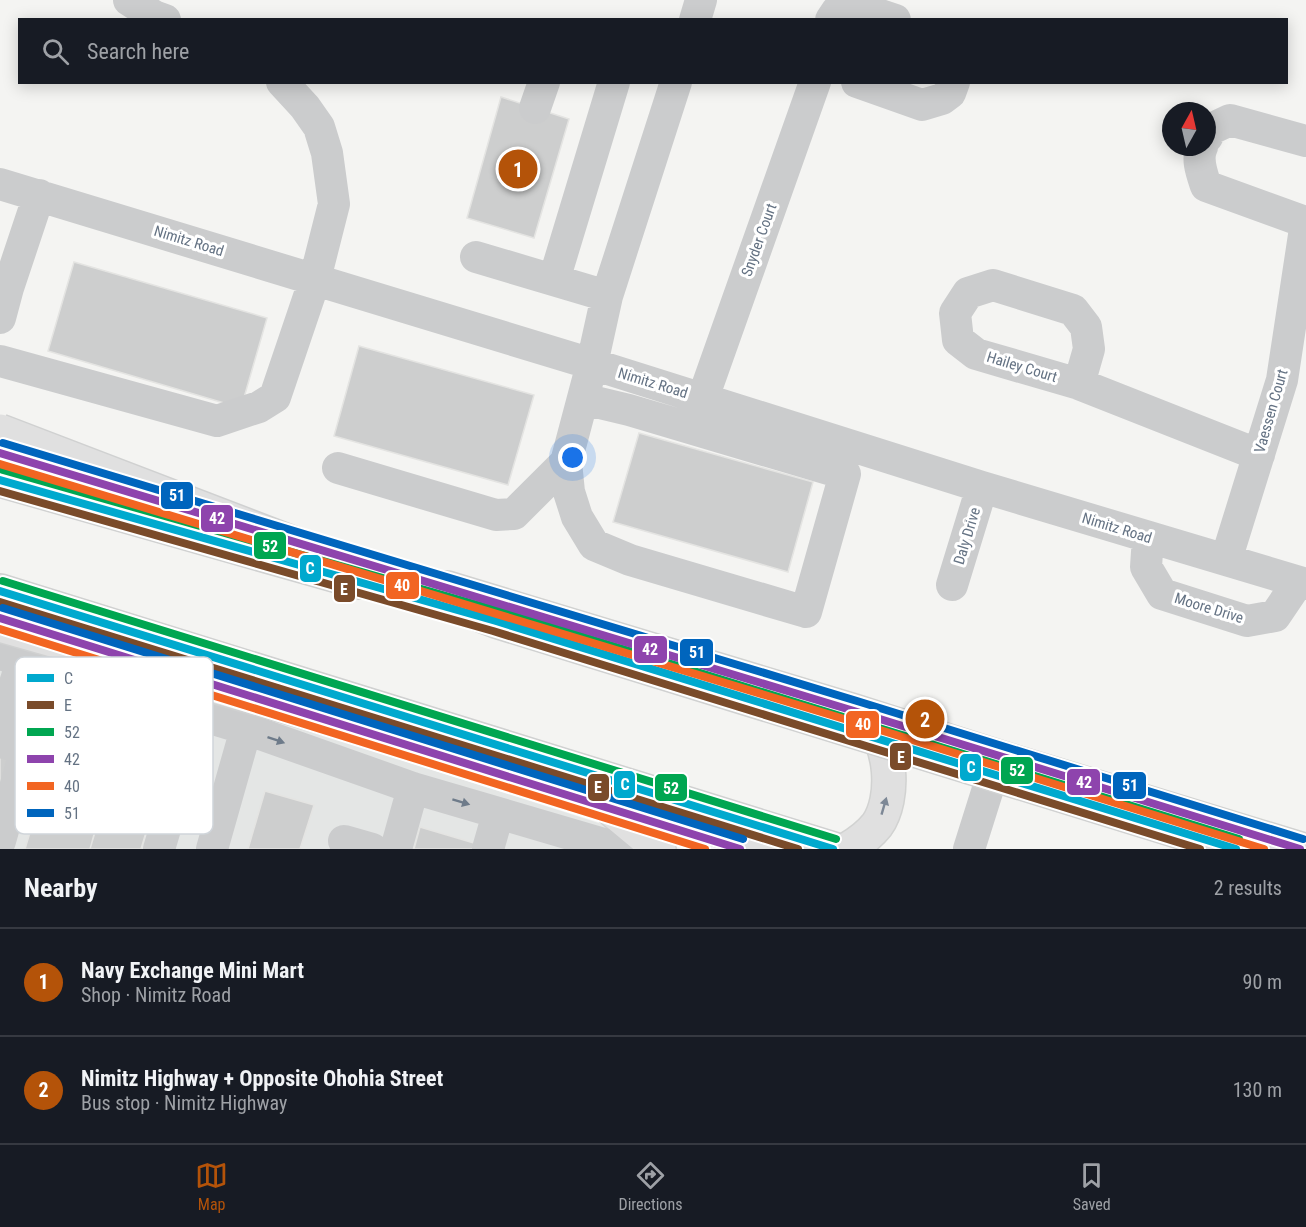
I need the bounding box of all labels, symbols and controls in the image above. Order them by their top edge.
search box [18,18,1288,84]
icon: search [39,35,72,68]
text: Search here [87,39,189,64]
north arrow [1162,102,1216,156]
pin: 1 [498,146,538,192]
street label: Snyder Court [737,201,781,279]
street label: Nimitz Road [152,222,226,260]
street label: Hailey Court [985,348,1059,386]
street label: Nimitz Road [616,364,690,402]
street label: Vaessen Court [1250,367,1292,455]
your location [558,443,587,472]
line badge: 51 [160,481,194,510]
text: 51 [169,486,185,505]
line badge: 42 [200,504,234,533]
street label: Daly Drive [950,505,984,567]
text: 42 [209,509,225,528]
street label: Nimitz Road [1080,509,1154,547]
line badge: 52 [253,531,287,560]
text: 52 [262,537,278,556]
line badge: C [299,554,322,583]
text: C [305,559,315,578]
line badge: 40 [385,571,420,600]
line badge: E [333,574,356,603]
text: 40 [394,576,410,595]
text: E [340,580,348,599]
street label: Moore Drive [1172,589,1246,627]
line badge: 42 [633,635,668,664]
line badge: 51 [679,638,714,667]
text: 42 [642,640,658,659]
text: 51 [689,643,705,662]
legend [15,657,213,834]
text: C [64,669,73,688]
text: E [64,696,72,715]
pin: 2 [906,696,944,742]
line badge: 40 [845,710,880,739]
text: 40 [855,715,871,734]
text: 52 [64,723,80,742]
one-way arrow [267,735,285,745]
line badge: E [889,742,912,771]
text: E [897,748,905,767]
text: 42 [64,750,80,769]
line badge: C [959,753,982,782]
line badge: 52 [1000,756,1034,785]
text: C [966,758,976,777]
text: 52 [1009,761,1025,780]
line badge: 42 [1066,768,1101,796]
line badge: C [613,770,636,799]
line badge: 51 [1112,771,1147,800]
line badge: E [587,773,610,802]
line badge: 52 [654,773,688,802]
text: 42 [1076,773,1092,792]
text: C [620,775,630,794]
text: 51 [1122,776,1138,795]
text: 40 [64,777,80,796]
text: E [594,778,602,797]
text: 52 [663,779,679,798]
one-way arrow [880,797,889,815]
one-way arrow [452,798,470,807]
text: 51 [64,804,80,823]
text: Nearby [24,873,98,903]
text: 2 results [1214,876,1282,900]
text: Navy Exchange Mini Mart [81,958,304,983]
text: 1 [38,970,49,994]
text: 90 m [1243,970,1282,994]
text: Shop · Nimitz Road [81,983,231,1007]
text: Nimitz Highway + Opposite Ohohia Street [81,1066,443,1091]
text: 2 [38,1078,49,1102]
text: 130 m [1233,1078,1282,1102]
text: Bus stop · Nimitz Highway [81,1091,287,1115]
tab: Map [195,1159,228,1214]
tab: Directions [619,1159,682,1214]
tab: Saved [1073,1159,1111,1214]

